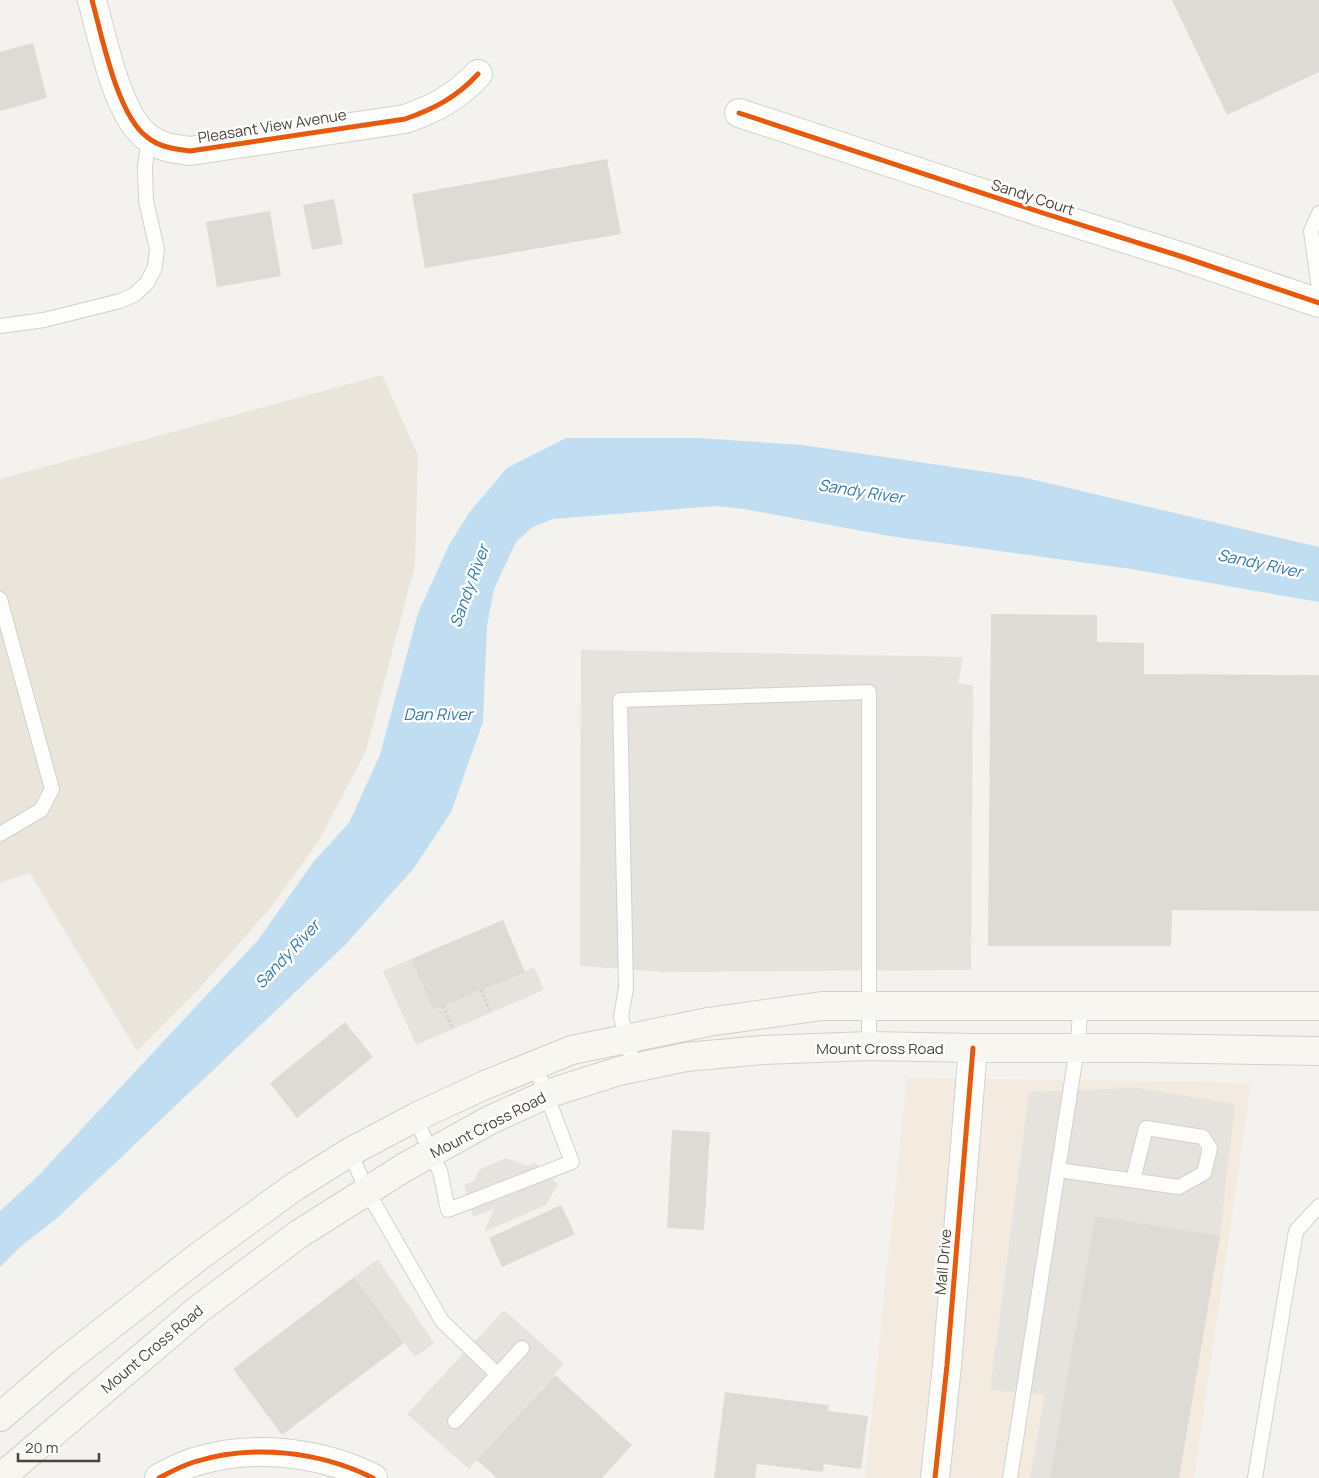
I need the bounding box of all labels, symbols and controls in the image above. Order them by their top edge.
street label: Pleasant View Avenue [196,104,348,148]
street label: Sandy Court [989,174,1077,220]
water label: Sandy River [817,473,907,509]
water label: Sandy River [444,540,495,630]
water label: Sandy River [1216,543,1307,583]
water label: Dan River [403,703,475,725]
water label: Sandy River [250,913,326,993]
street label: Mount Cross Road [816,1038,944,1059]
street label: Mount Cross Road [426,1087,550,1163]
street label: Mall Drive [930,1228,956,1296]
street label: Mount Cross Road [96,1300,208,1398]
scale bar [18,1430,99,1462]
text: 20 m [25,1437,58,1458]

